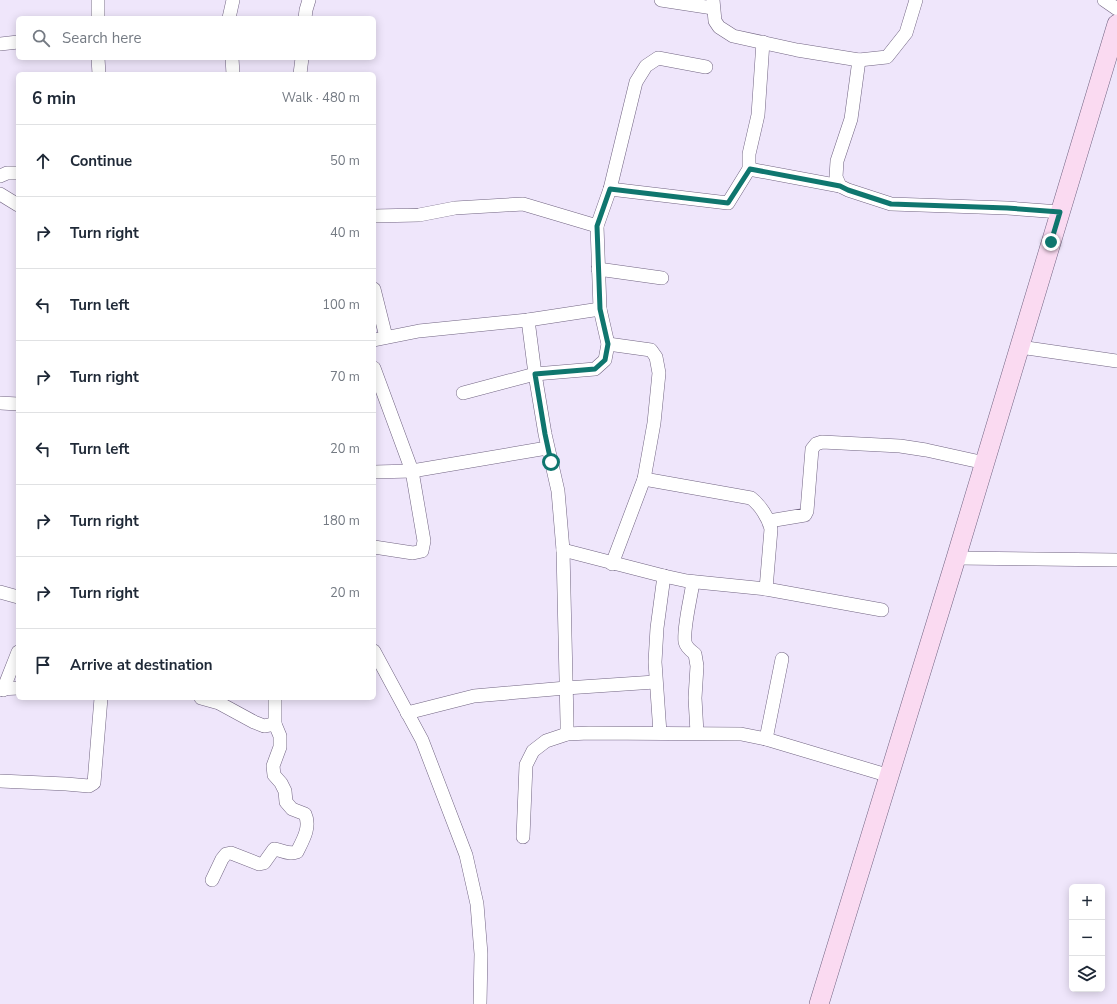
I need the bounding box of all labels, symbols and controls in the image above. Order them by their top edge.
search box [16,16,376,60]
icon: search [30,27,52,49]
text: Search here [62,28,142,48]
text: 6 min [32,87,76,110]
text: Walk · 480 m [282,89,360,107]
icon: ahead [32,150,54,172]
text: Continue [70,151,132,171]
text: 50 m [330,152,360,170]
icon: right [32,222,54,244]
text: Turn right [70,223,139,243]
text: 40 m [330,224,360,242]
route end [1042,233,1060,251]
icon: left [32,294,54,316]
text: Turn left [70,295,129,315]
text: 100 m [322,296,360,314]
icon: right [32,366,54,388]
text: Turn right [70,367,139,387]
text: 70 m [330,368,360,386]
icon: left [32,438,54,460]
text: Turn left [70,439,129,459]
text: 20 m [330,440,360,458]
route start [542,453,560,471]
icon: right [32,510,54,532]
text: Turn right [70,511,139,531]
text: 180 m [322,512,360,530]
icon: right [32,582,54,604]
text: Turn right [70,583,139,603]
text: 20 m [330,584,360,602]
icon: arrive [32,654,54,676]
text: Arrive at destination [70,655,213,675]
map controls [1069,884,1105,992]
button: + [1069,884,1105,920]
button: − [1069,920,1105,956]
button: layers [1069,956,1105,992]

